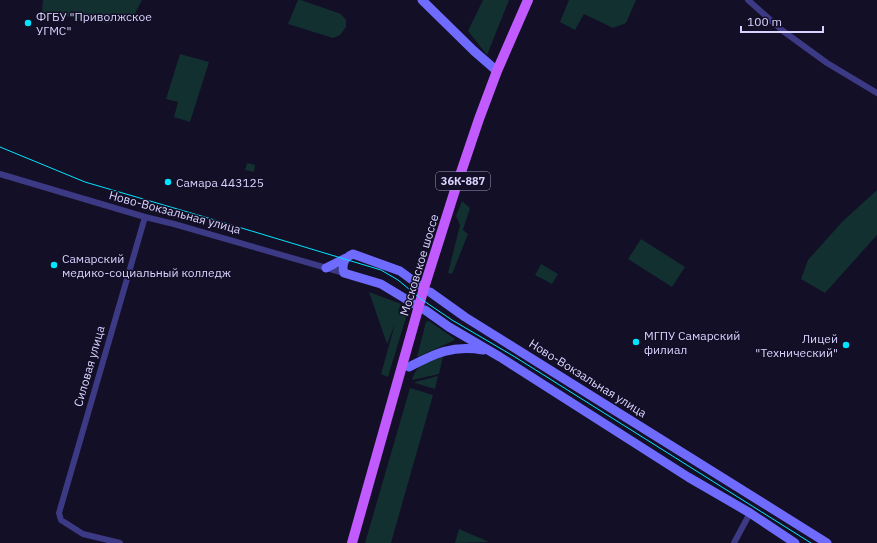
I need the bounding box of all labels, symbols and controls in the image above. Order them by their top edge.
scale bar [741,8,823,34]
place label: ФГБУ "Приволжское УГМС" [36,9,152,38]
text: 100 m [747,14,782,29]
marker: ФГБУ "Приволжское УГМС" [23,18,33,28]
road number: 36К-887 [436,172,490,190]
place label: Самара 443125 [176,175,264,190]
marker: Самара 443125 [163,177,173,187]
street label: Ново-Вокзальная улица [107,187,243,237]
street label: Московское шоссе [396,212,442,318]
place label: Самарский медико-социальный колледж [62,251,231,280]
marker: Самарский медико-социальный колледж [49,260,59,270]
street label: Силовая улица [70,323,108,408]
place label: МГПУ Самарский филиал [644,328,740,357]
place label: Лицей "Технический" [755,331,838,360]
street label: Ново-Вокзальная улица [526,336,650,421]
marker: МГПУ Самарский филиал [631,337,641,347]
marker: Лицей "Технический" [841,340,851,350]

